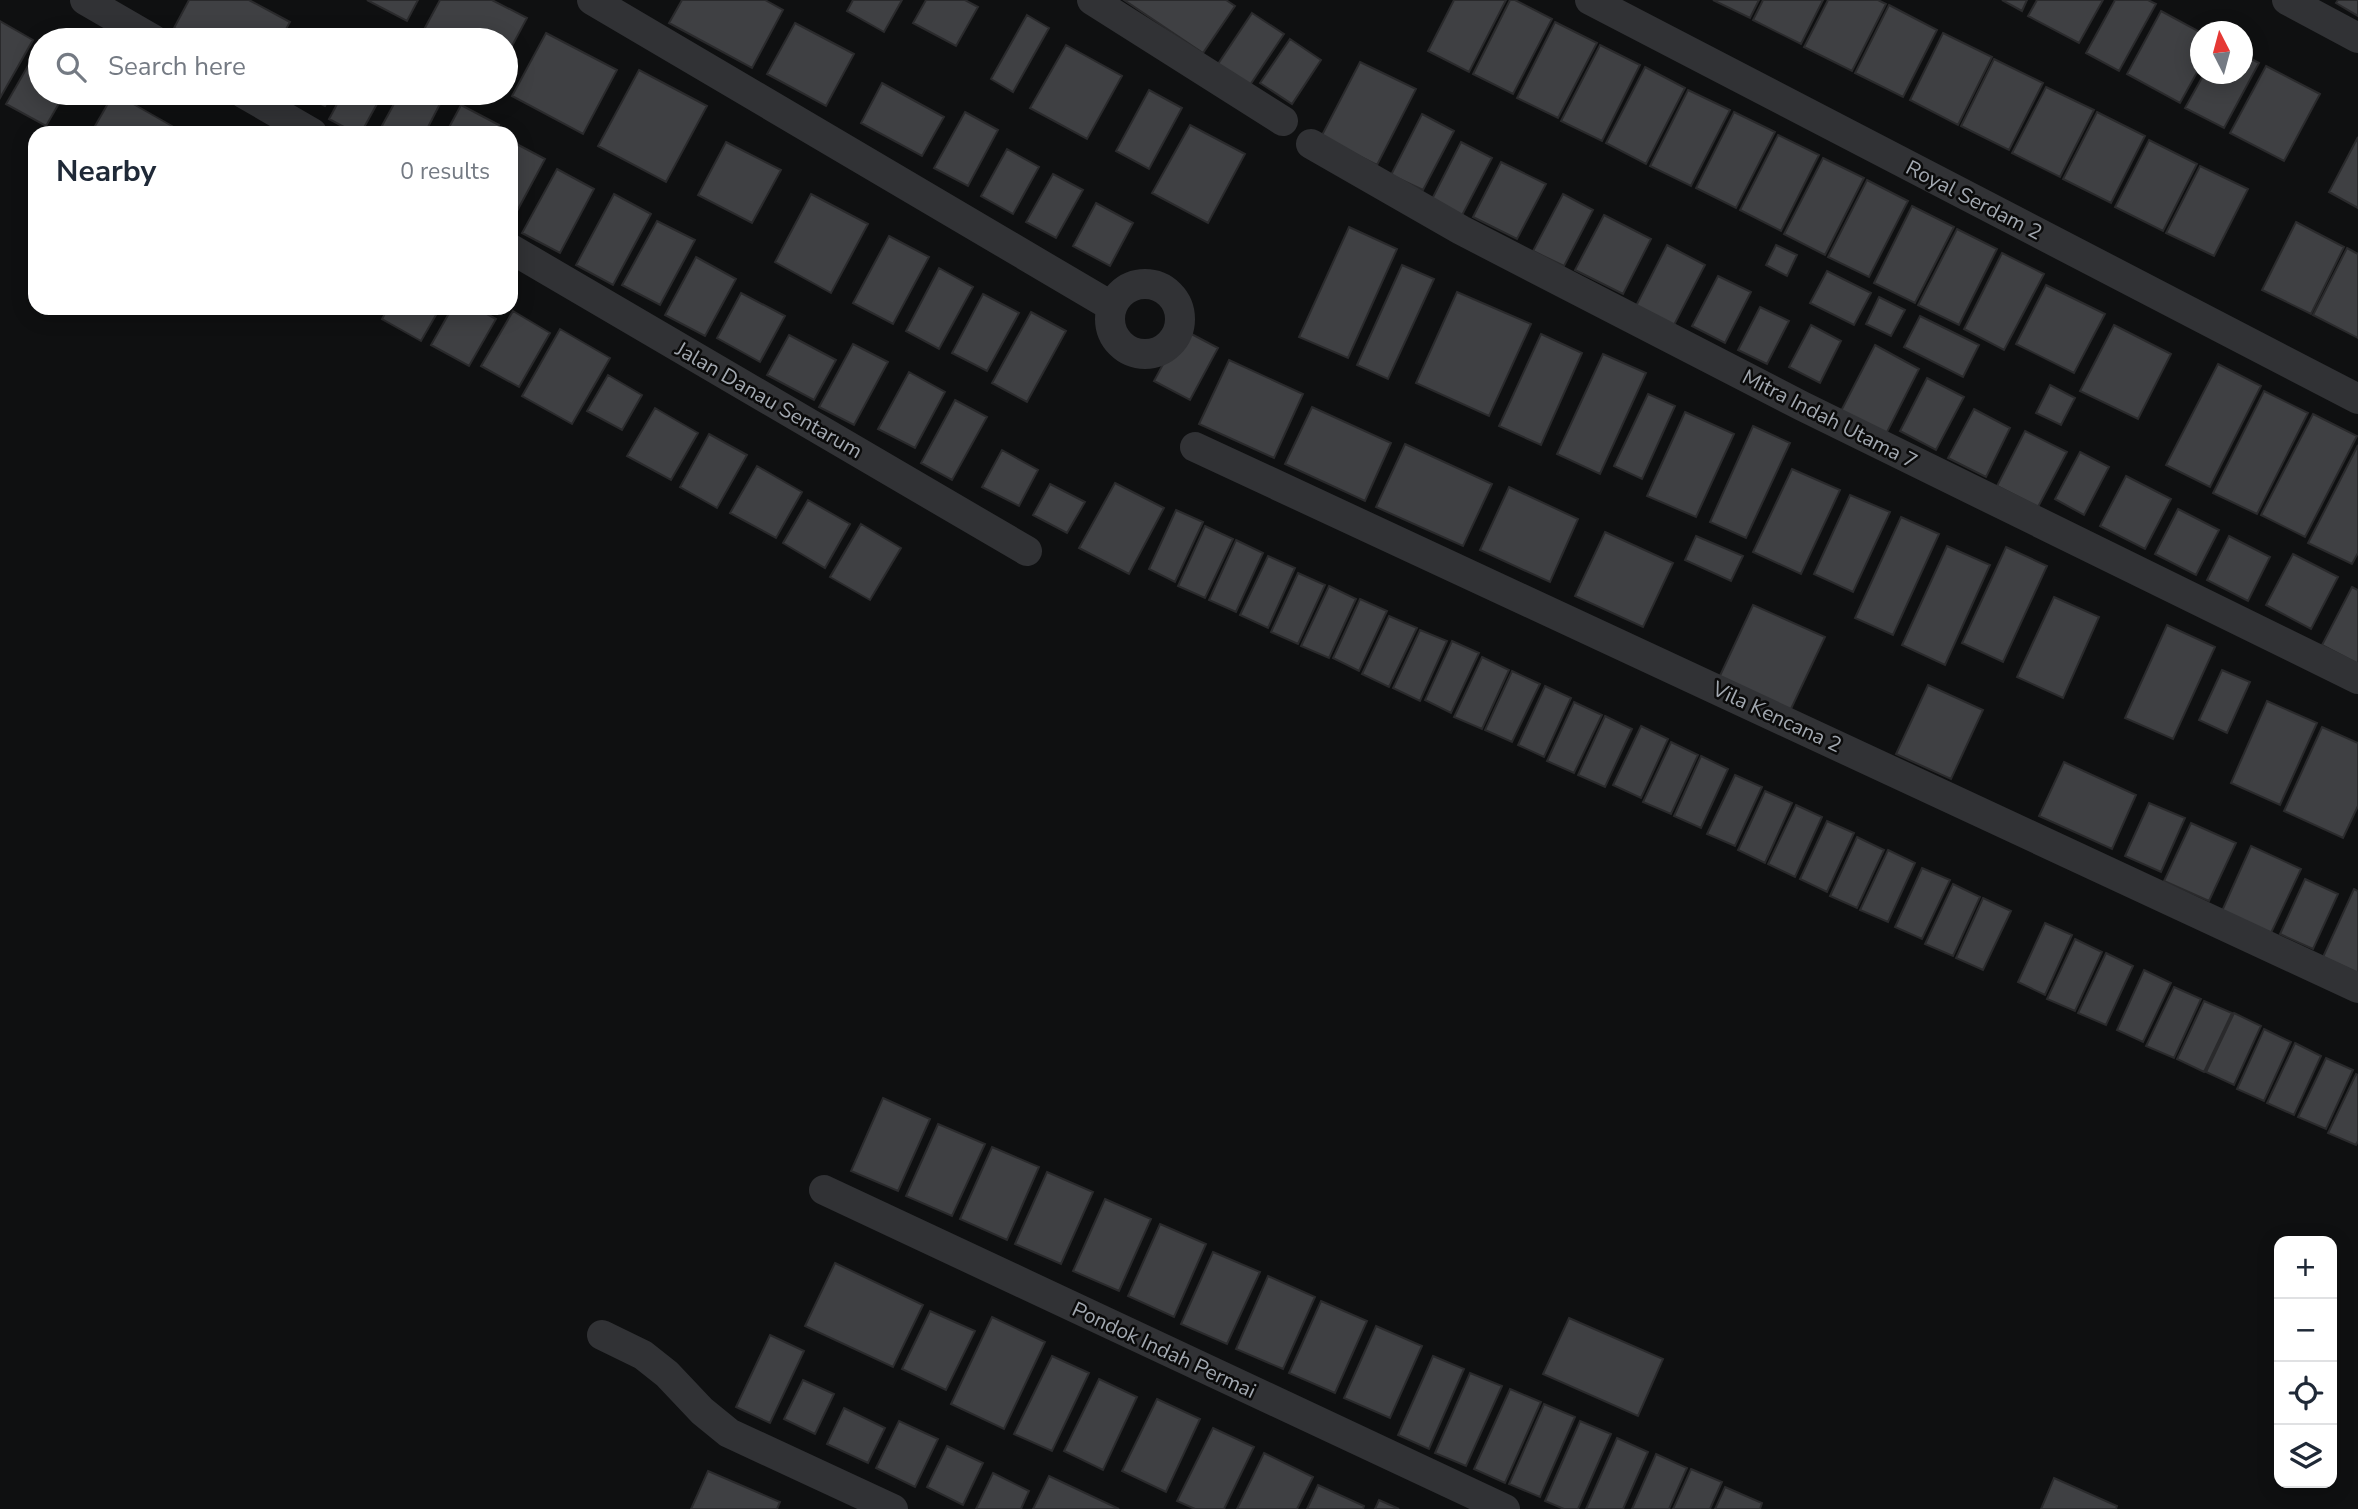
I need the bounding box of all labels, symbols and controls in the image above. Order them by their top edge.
north arrow [2190,21,2253,84]
search box [28,28,518,105]
icon: search [52,48,90,86]
text: Search here [108,49,246,84]
text: Nearby [56,151,156,192]
street label: Royal Serdam 2 [1901,154,2047,246]
text: 0 results [400,156,490,187]
street label: Jalan Danau Sentarum [670,335,868,465]
street label: Mitra Indah Utama 7 [1738,363,1922,475]
street label: Vila Kencana 2 [1707,674,1846,759]
map controls [2274,1236,2337,1488]
button: + [2274,1236,2337,1299]
street label: Pondok Indah Permai [1068,1295,1260,1405]
button: − [2274,1299,2337,1362]
button: locate [2274,1362,2337,1425]
button: layers [2274,1425,2337,1488]

